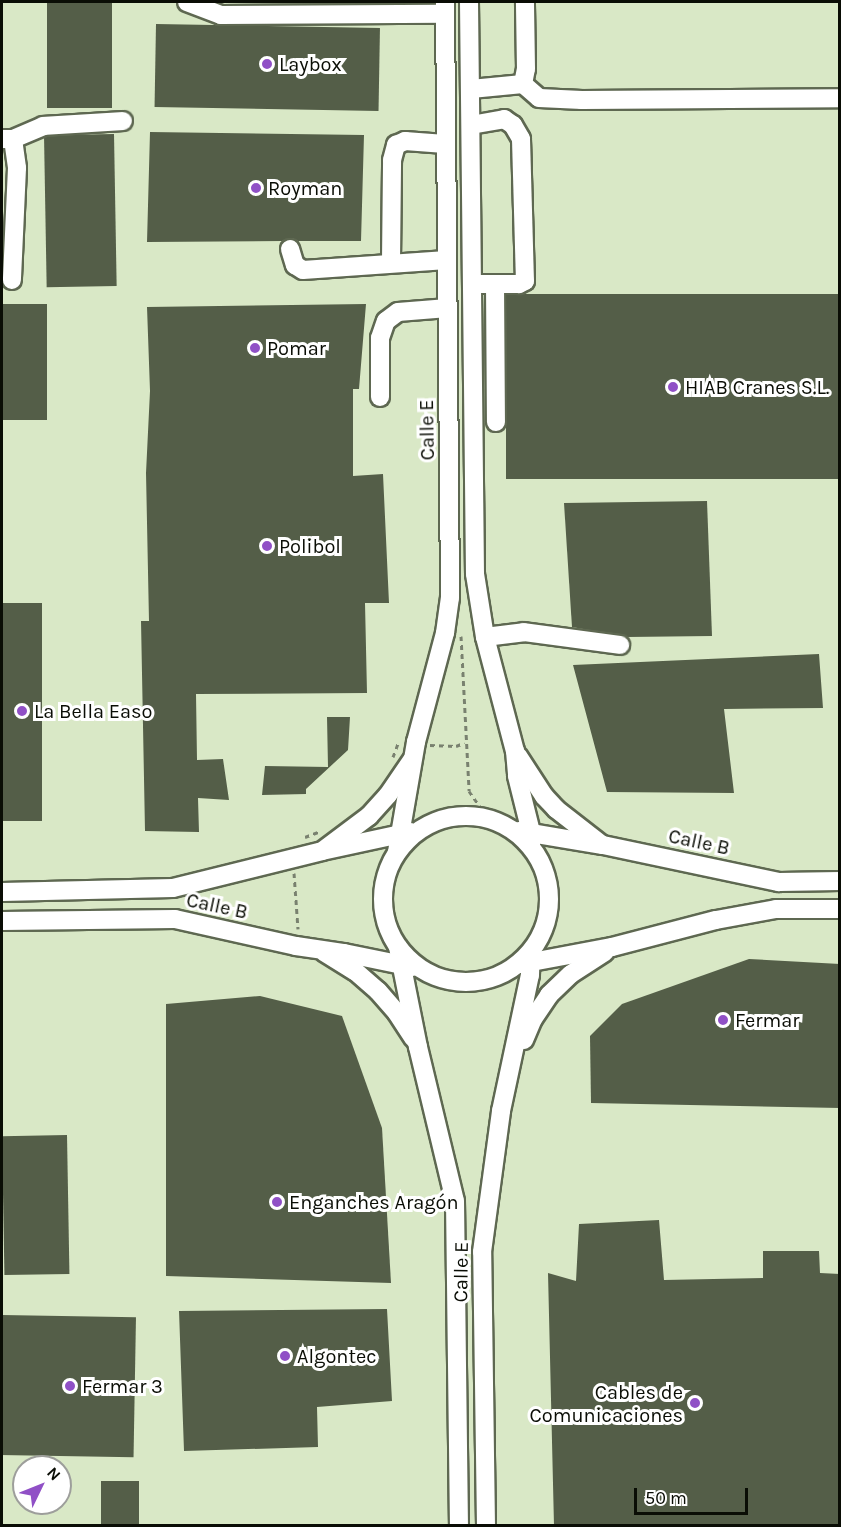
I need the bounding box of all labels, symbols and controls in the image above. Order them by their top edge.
place label: Laybox [279,52,342,76]
marker: Laybox [260,57,274,71]
place label: Royman [268,176,342,200]
marker: Royman [249,181,263,195]
place label: Pomar [267,336,326,360]
marker: Pomar [248,341,262,355]
place label: HIAB Cranes S.L. [685,375,829,399]
marker: HIAB Cranes S.L. [666,380,680,394]
street label: Calle E [414,399,440,461]
place label: Polibol [279,534,341,558]
marker: Polibol [260,539,274,553]
place label: La Bella Easo [34,699,152,723]
marker: La Bella Easo [15,704,29,718]
street label: Calle B [666,824,732,860]
street label: Calle B [184,888,250,924]
place label: Fermar [735,1008,799,1032]
marker: Fermar [716,1013,730,1027]
place label: Enganches Aragón [289,1190,459,1214]
marker: Enganches Aragón [270,1195,284,1209]
street label: Calle E [448,1241,474,1303]
place label: Algontec [297,1344,376,1368]
marker: Algontec [278,1349,292,1363]
place label: Fermar 3 [82,1374,163,1398]
marker: Fermar 3 [63,1379,77,1393]
place label: Cables de Comunicaciones [530,1380,683,1427]
marker: Cables de Comunicaciones [688,1396,702,1410]
north arrow [12,1455,72,1515]
text: N [43,1463,65,1484]
scale bar [637,1476,751,1514]
text: 50 m [645,1487,687,1509]

